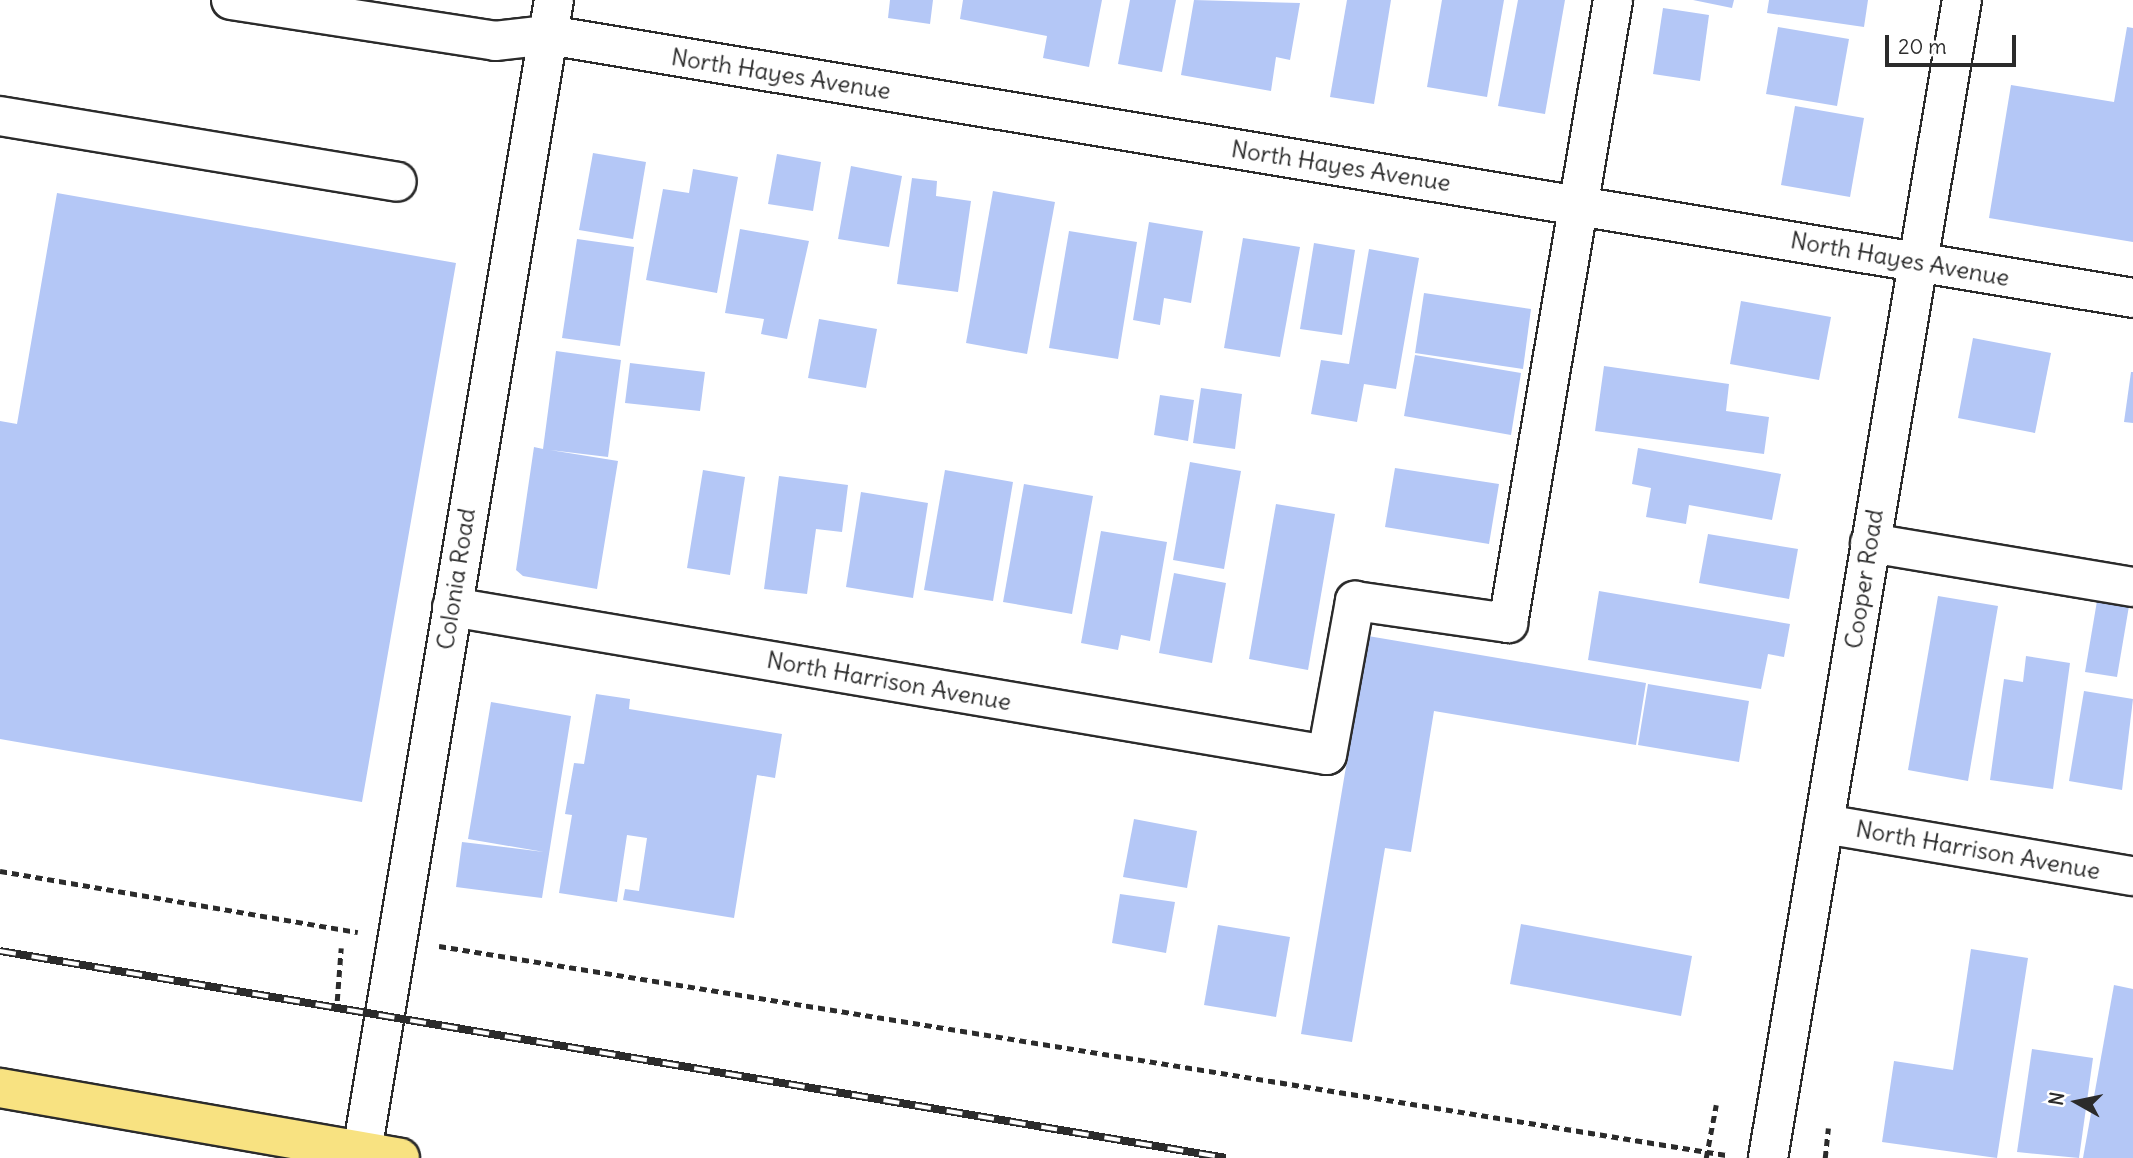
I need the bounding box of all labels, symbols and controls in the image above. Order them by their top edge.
scale bar [1888,21,2019,65]
text: 20 m [1898,33,1947,60]
street label: North Hayes Avenue [669,42,893,106]
street label: North Hayes Avenue [1229,134,1453,198]
street label: North Hayes Avenue [1788,226,2012,292]
street label: Colonia Road [431,506,481,652]
street label: Cooper Road [1839,507,1889,651]
street label: North Harrison Avenue [765,645,1013,717]
street label: North Harrison Avenue [1854,814,2102,886]
north arrow [2042,1067,2112,1137]
text: N [2043,1090,2069,1107]

